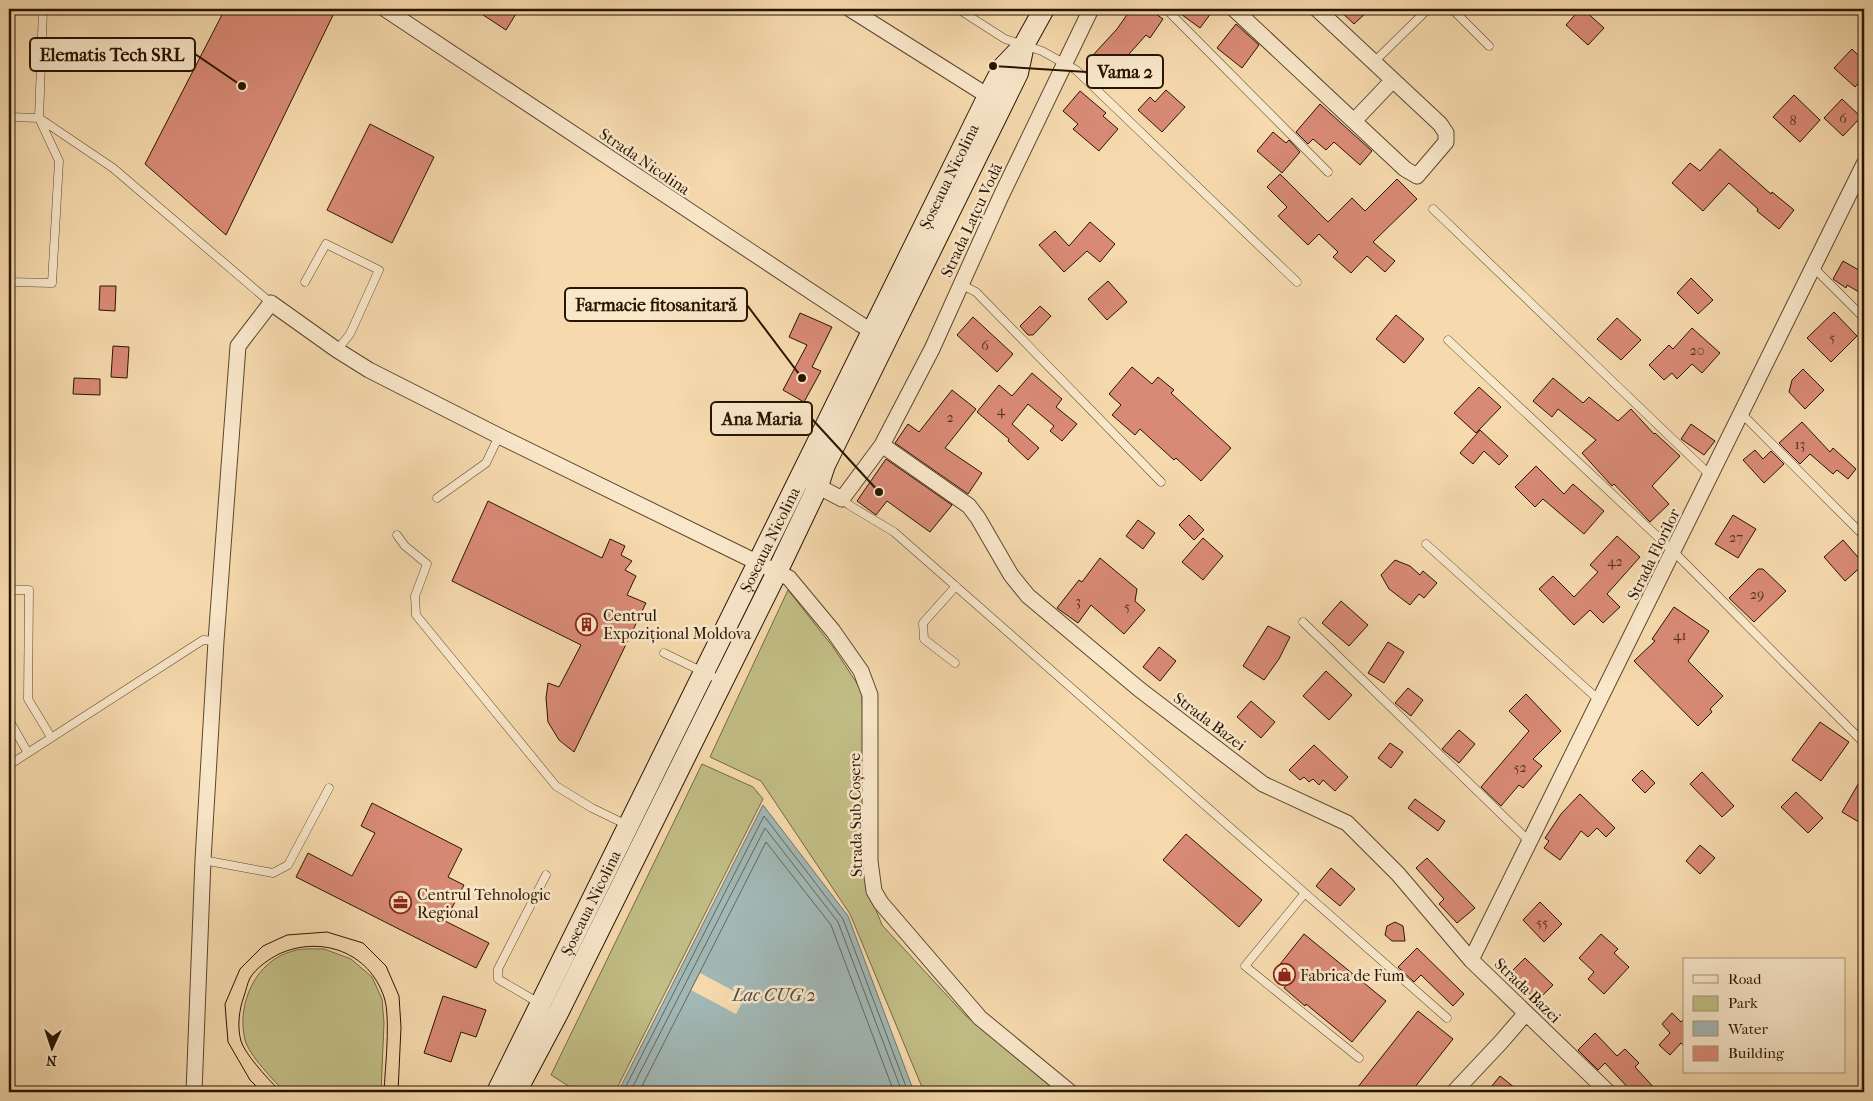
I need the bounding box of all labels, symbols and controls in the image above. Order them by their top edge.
callout: Elematis Tech SRL [30,38,195,71]
text: Elematis Tech SRL [40,45,186,66]
callout: Vama 2 [1087,55,1163,88]
text: Vama 2 [1096,62,1153,83]
house number: 6 [1839,110,1847,127]
house number: 8 [1789,112,1797,129]
street label: Șoseaua Nicolina [915,120,983,232]
street label: Strada Nicolina [596,124,694,199]
street label: Strada Lațcu Vodă [937,160,1007,281]
callout: Farmacie fitosanitară [565,288,747,321]
text: Farmacie fitosanitară [574,295,737,316]
house number: 5 [1829,329,1835,346]
house number: 6 [981,337,989,354]
house number: 20 [1690,342,1704,359]
callout: Ana Maria [711,402,812,435]
house number: 4 [997,402,1006,419]
text: Ana Maria [721,409,803,430]
house number: 2 [946,409,954,426]
house number: 13 [1795,436,1805,453]
street label: Șoseaua Nicolina [736,483,804,595]
street label: Strada Florilor [1623,505,1684,603]
house number: 27 [1729,529,1743,546]
house number: 42 [1607,553,1623,570]
house number: 29 [1750,586,1764,603]
house number: 3 [1075,593,1081,610]
house number: 5 [1124,598,1130,615]
place label: Centrul Expozițional Moldova [603,606,752,644]
building icon: Centrul Expozițional Moldova [575,612,599,636]
house number: 41 [1673,627,1687,644]
street label: Strada Bazei [1170,688,1250,755]
street label: Strada Sub Coșere [845,753,866,877]
house number: 52 [1513,759,1527,776]
street label: Șoseaua Nicolina [557,847,625,959]
place label: Centrul Tehnologic Regional [417,885,551,922]
office icon: Centrul Tehnologic Regional [389,891,413,915]
house number: 55 [1536,914,1548,931]
street label: Strada Bazei [1490,954,1565,1027]
legend [1683,958,1846,1074]
shop icon: Fabrica de Fum [1272,963,1296,987]
place label: Fabrica de Fum [1300,966,1405,985]
text: Road [1728,970,1762,988]
water label: Lac CUG 2 [730,985,816,1006]
text: Park [1728,994,1758,1012]
text: Water [1727,1020,1768,1038]
north arrow [28,1024,78,1074]
text: Building [1728,1044,1785,1062]
text: N [45,1052,57,1069]

